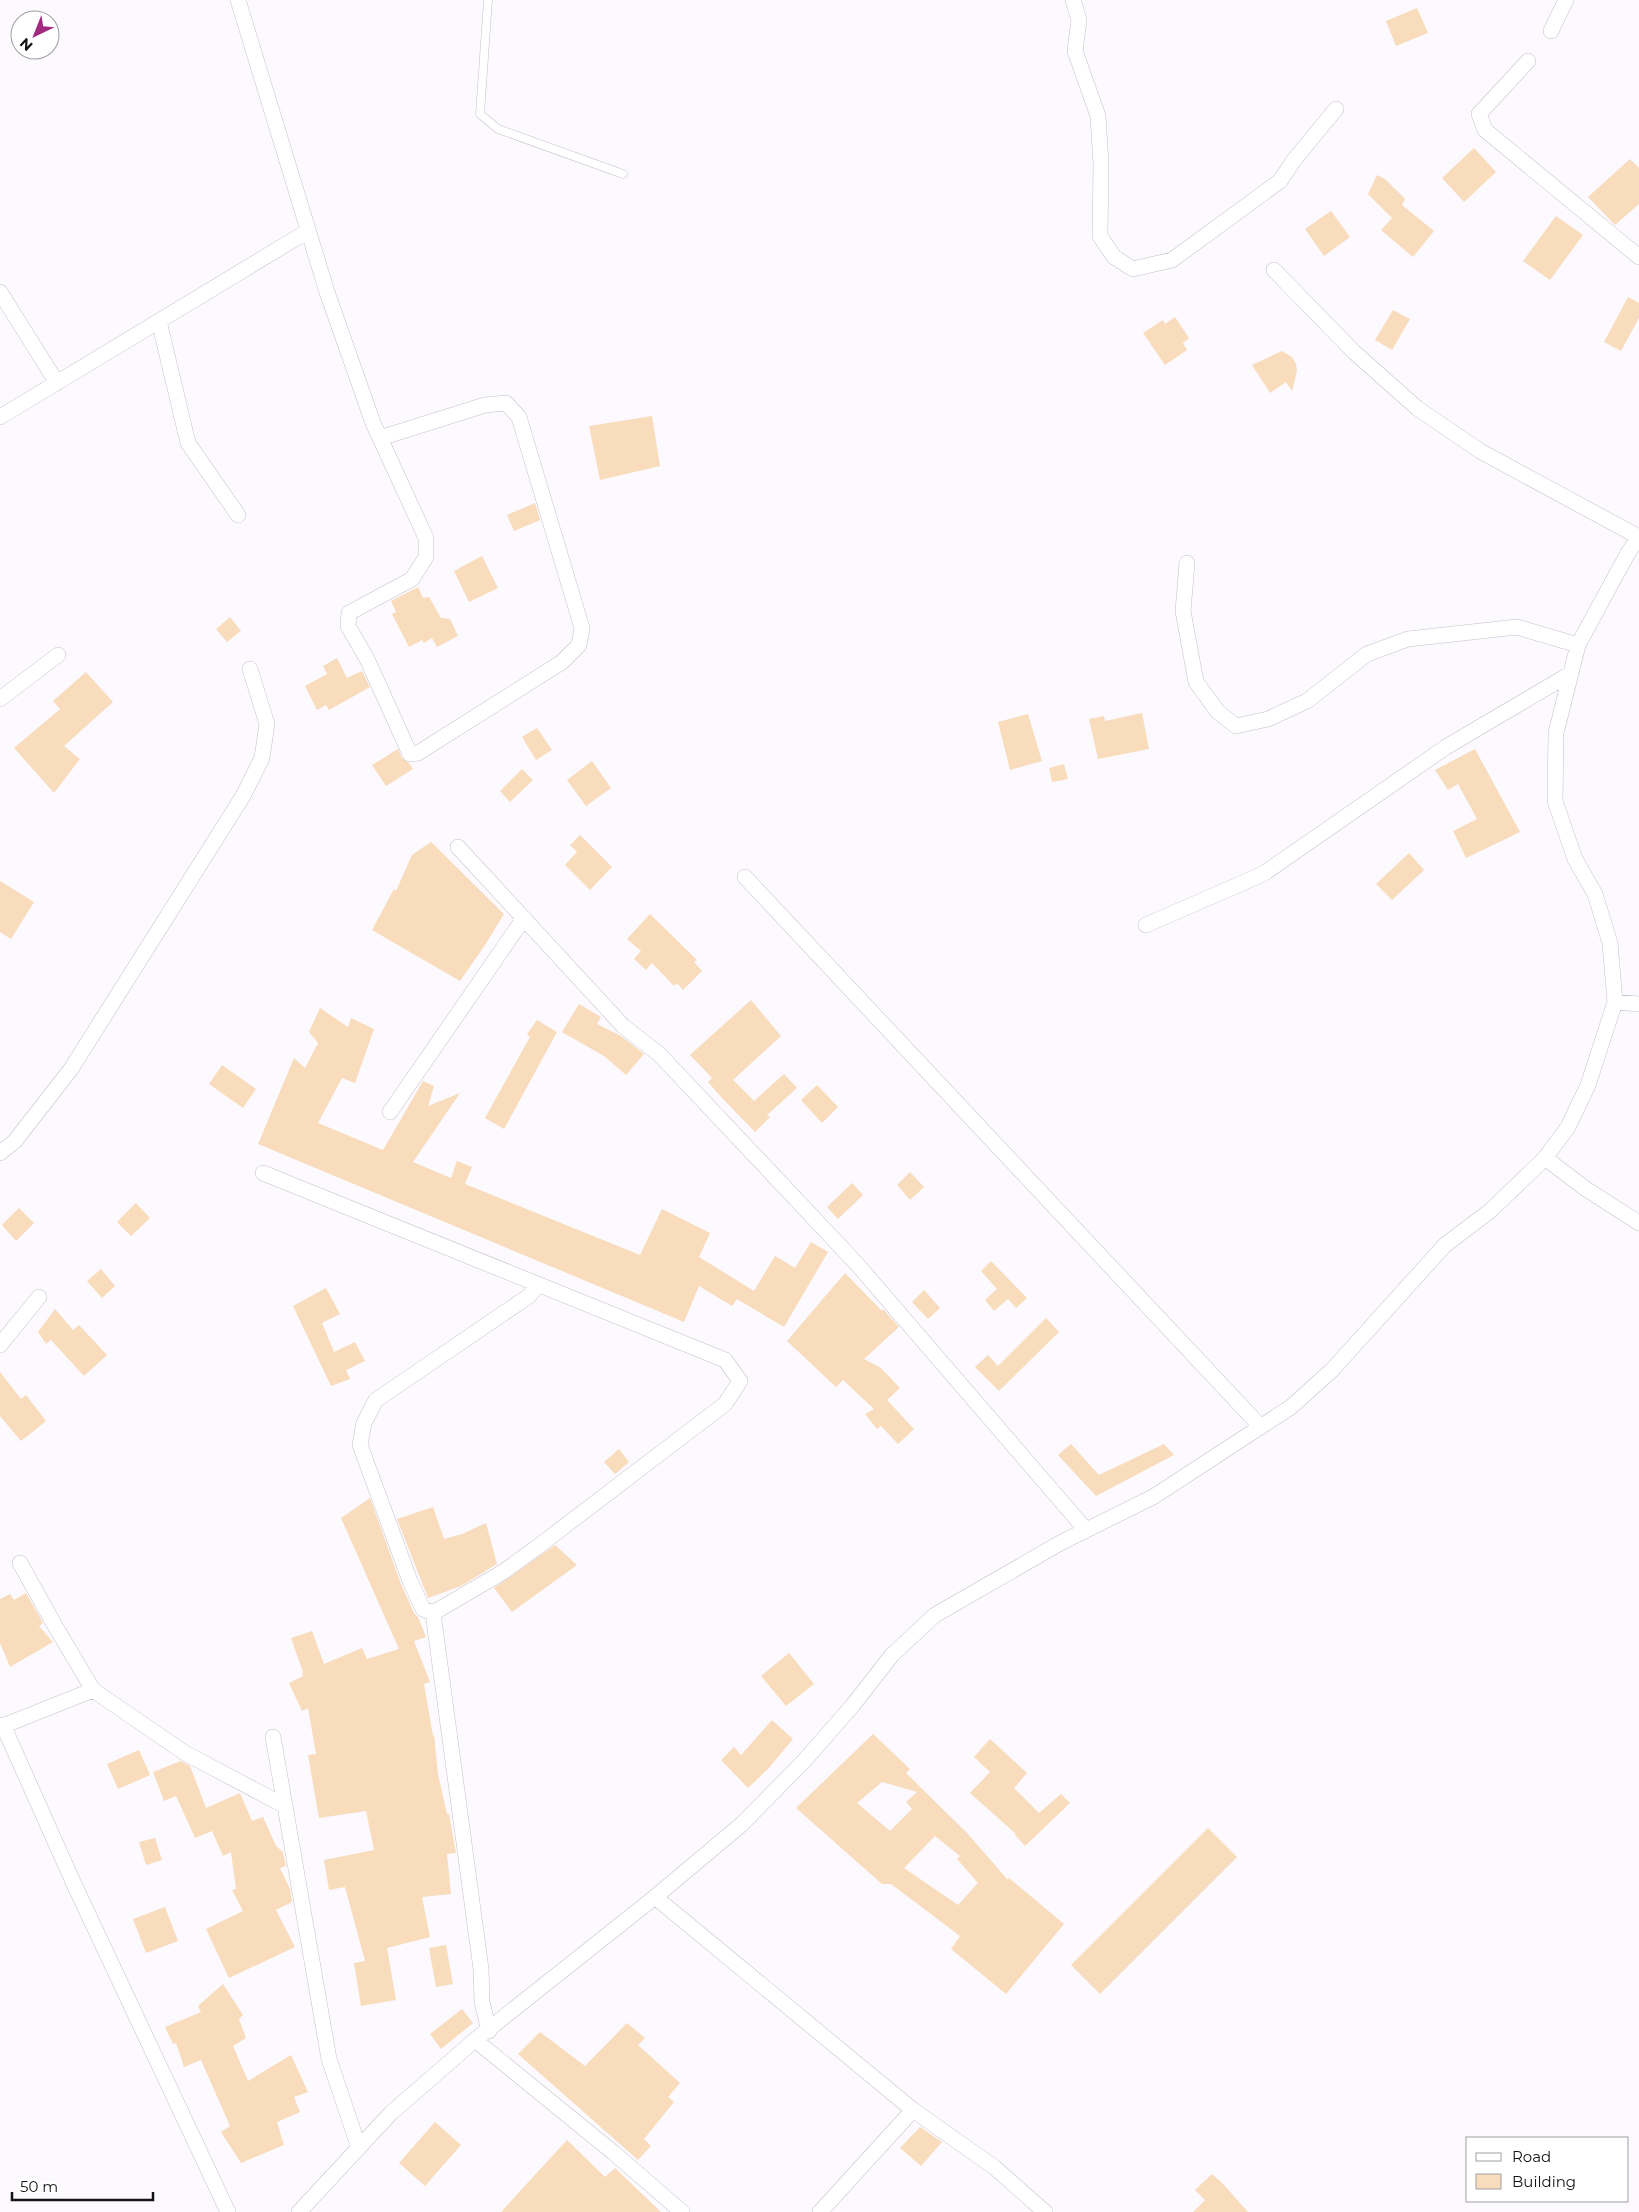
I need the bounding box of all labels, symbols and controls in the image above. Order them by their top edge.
north arrow [10,10,60,60]
text: N [16,34,36,55]
legend [1466,2137,1629,2202]
text: Road [1512,2147,1551,2166]
scale bar [12,2170,154,2202]
text: Building [1512,2172,1576,2191]
text: 50 m [20,2177,58,2196]

